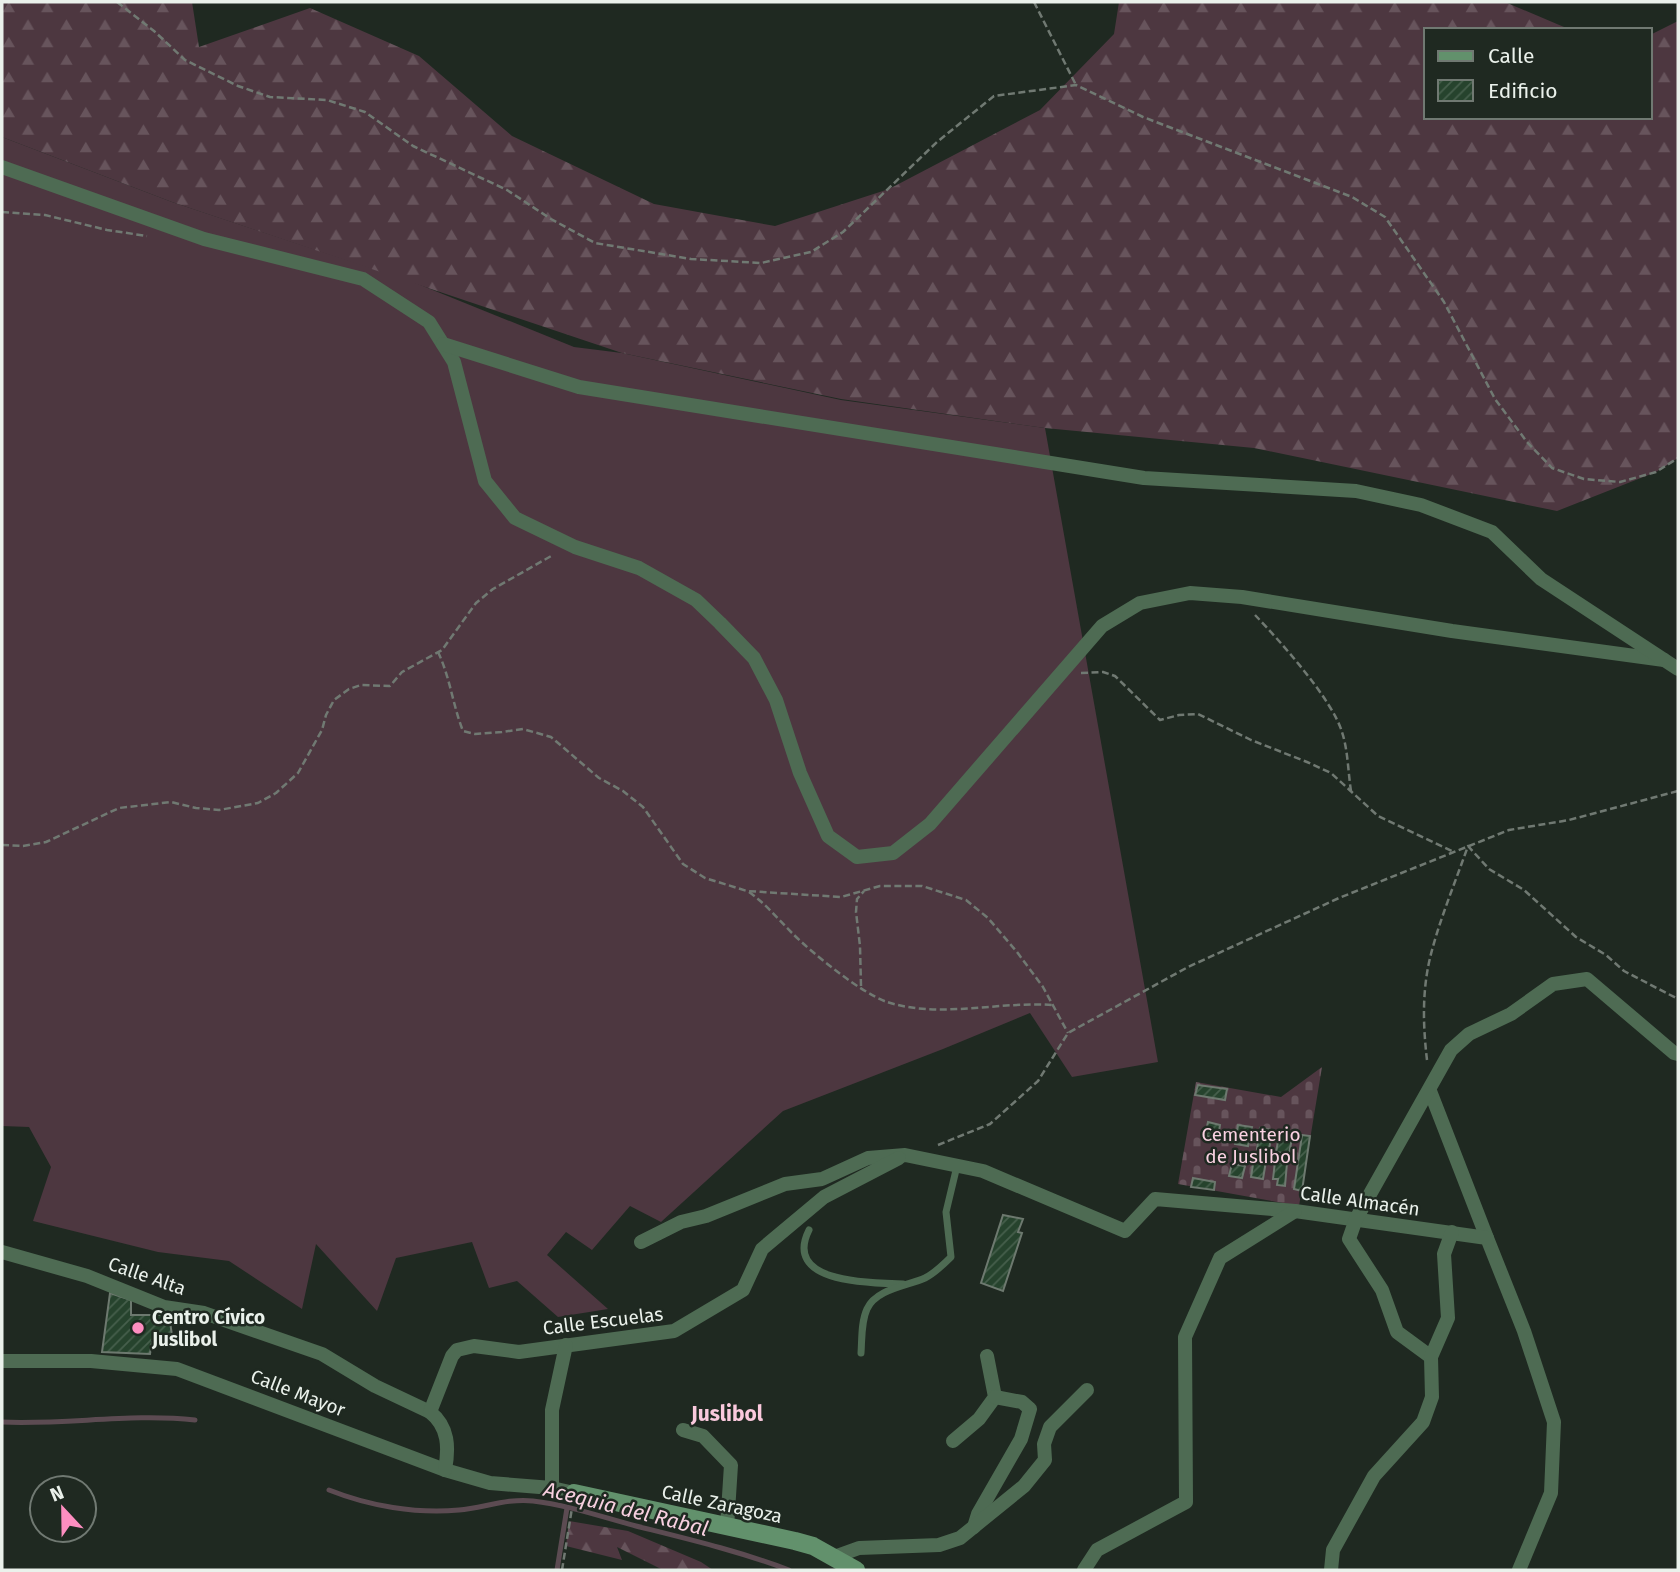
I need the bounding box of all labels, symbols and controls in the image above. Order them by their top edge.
legend [1424,28,1652,119]
text: Calle [1488,43,1534,69]
text: Edificio [1488,78,1558,104]
park label: Cementerio de Juslibol [1201,1123,1301,1168]
street label: Calle Almacén [1299,1181,1421,1221]
street label: Calle Alta [105,1252,189,1300]
street label: Calle Escuelas [542,1302,664,1340]
place label: Centro Cívico Juslibol [151,1306,265,1351]
marker: Centro Cívico Juslibol [130,1320,146,1336]
street label: Calle Mayor [247,1364,349,1422]
district label: Juslibol [690,1401,764,1427]
north arrow [28,1474,98,1544]
water label: Acequia del Rabal [540,1476,711,1542]
street label: Calle Zaragoza [660,1480,784,1528]
text: N [47,1481,67,1507]

